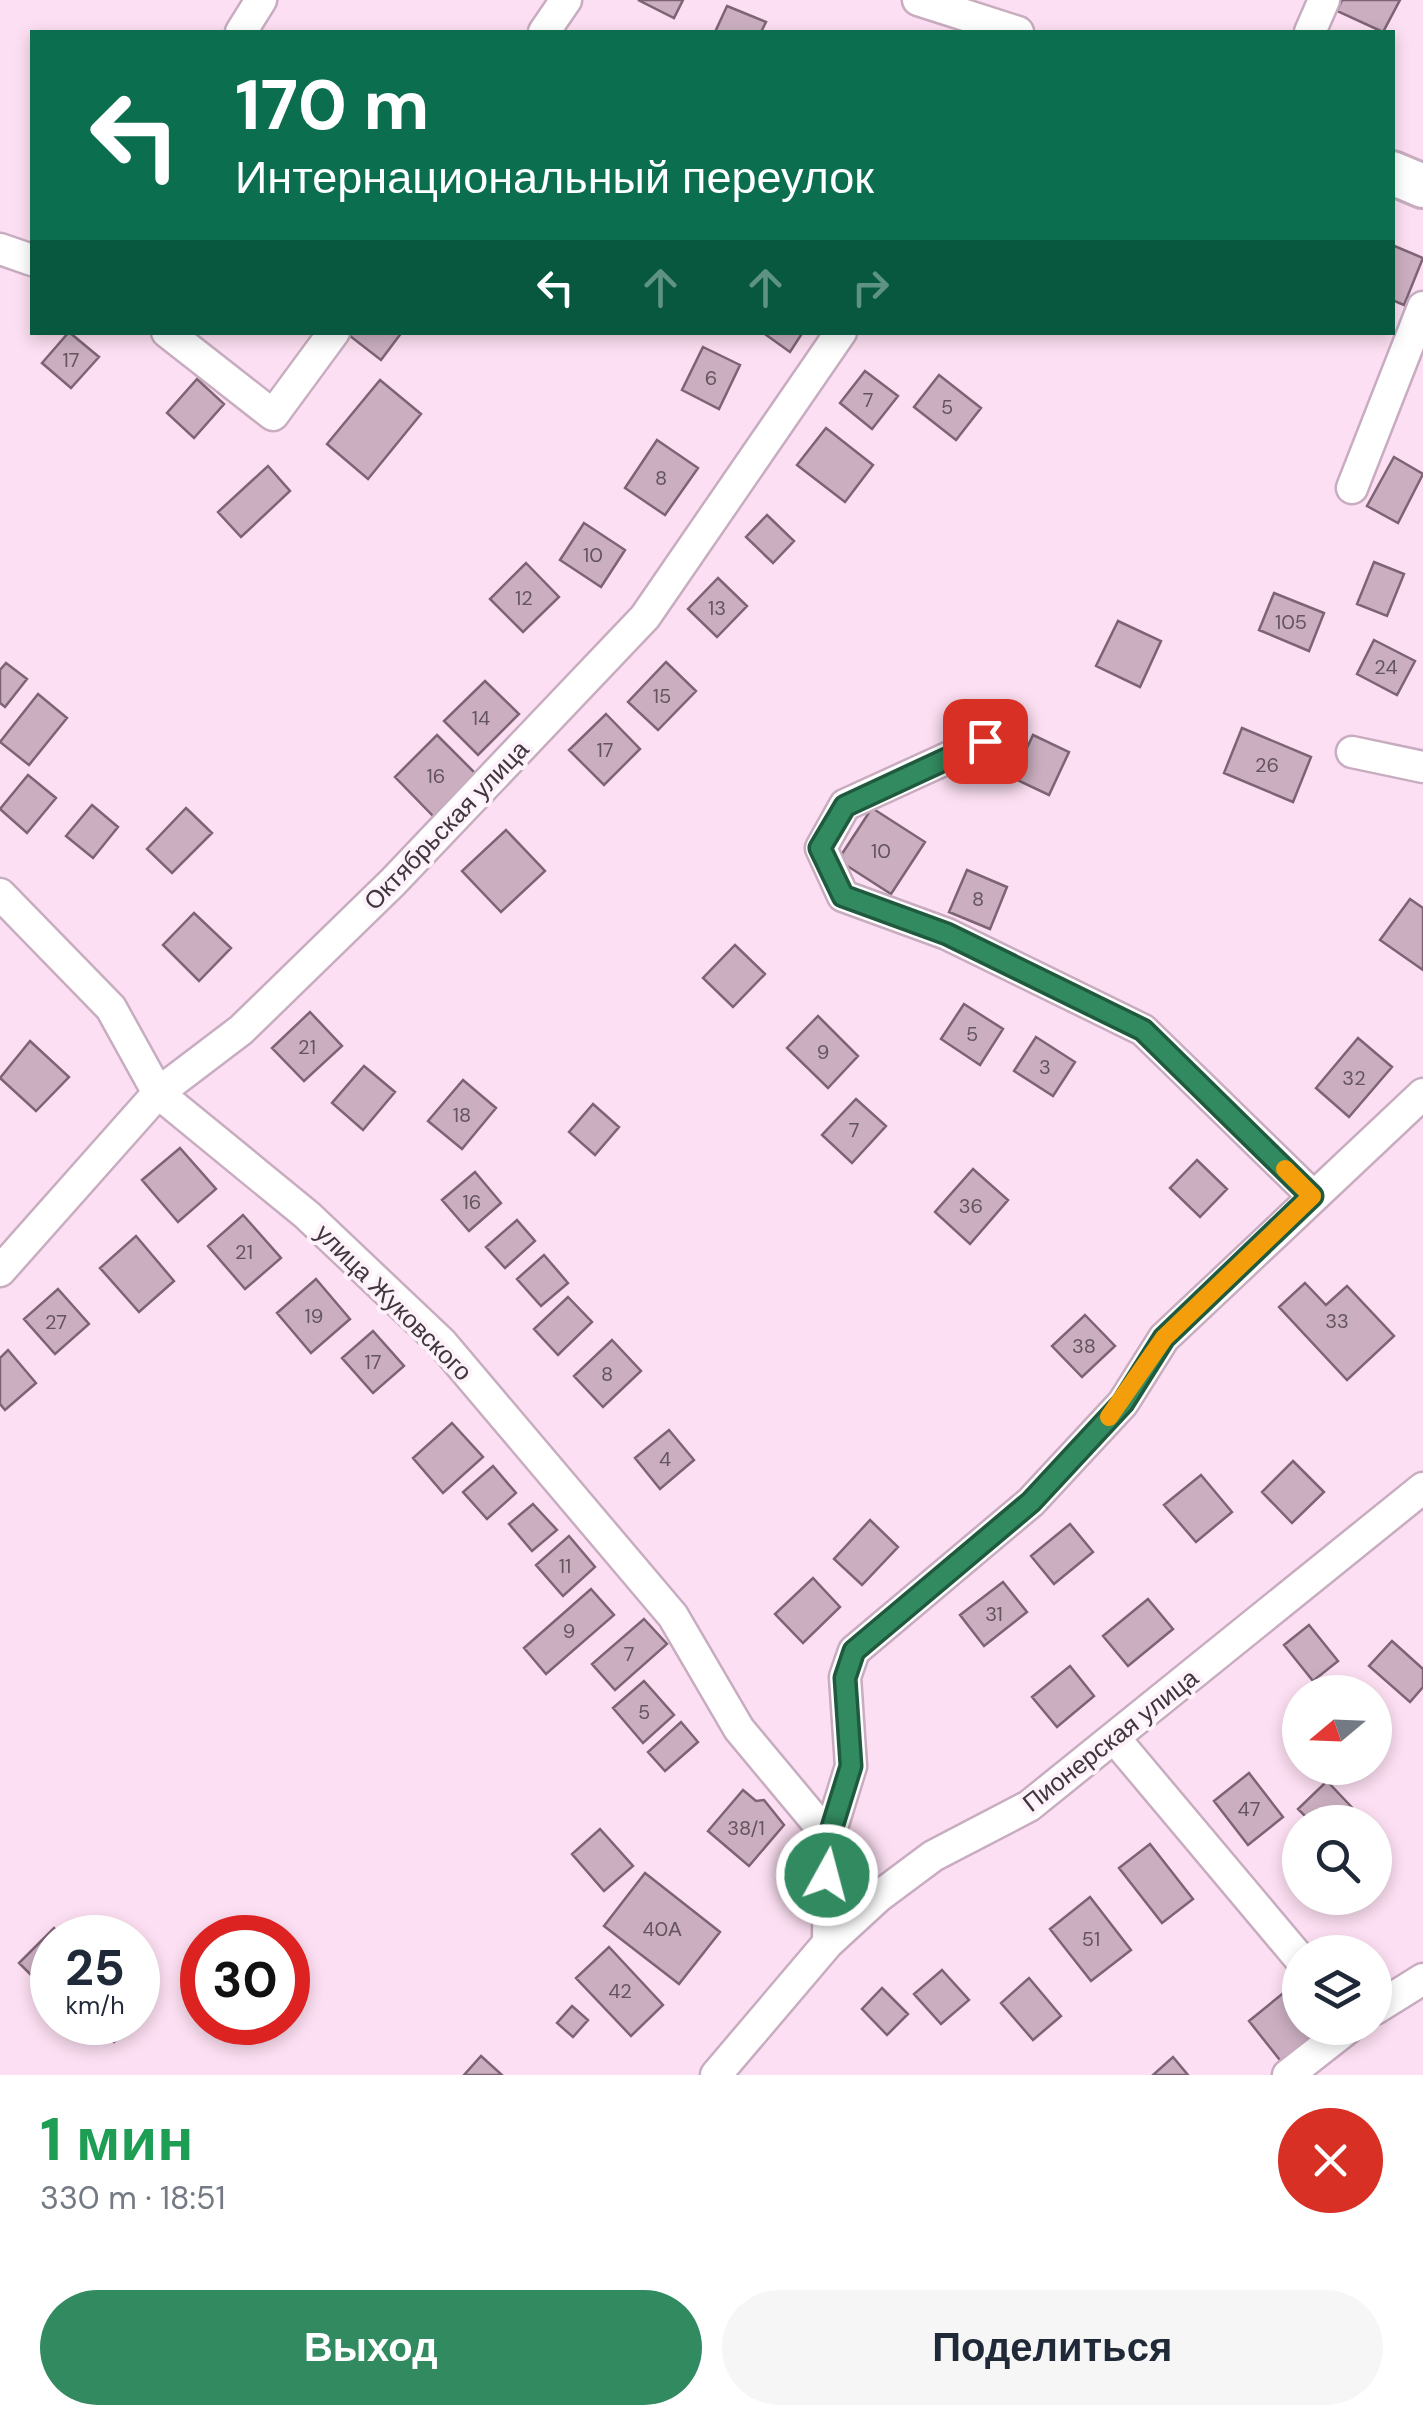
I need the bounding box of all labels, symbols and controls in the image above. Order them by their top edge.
text: 170 m [235,60,429,151]
icon: left [70,70,200,200]
text: Интернациональный переулок [235,148,874,207]
icon: left [528,260,583,315]
icon: ahead [633,260,688,315]
icon: ahead [738,260,793,315]
icon: right [843,260,898,315]
house number: 17 [63,347,79,373]
house number: 6 [705,365,717,391]
house number: 7 [863,387,873,413]
house number: 5 [941,394,953,420]
house number: 8 [655,465,667,491]
house number: 10 [583,542,603,568]
house number: 12 [515,585,533,611]
house number: 13 [708,595,726,621]
house number: 105 [1275,609,1307,635]
house number: 24 [1374,654,1398,680]
house number: 15 [653,683,671,709]
pin [943,699,1028,784]
house number: 14 [472,705,490,731]
icon: arrive [958,714,1013,769]
street label: Октябрьская улица [357,733,536,917]
house number: 17 [597,737,613,763]
house number: 26 [1255,752,1279,778]
house number: 16 [427,763,445,789]
house number: 10 [871,838,891,864]
house number: 8 [972,886,984,912]
house number: 5 [966,1021,978,1047]
house number: 21 [298,1034,316,1060]
house number: 9 [817,1039,829,1065]
house number: 3 [1039,1054,1051,1080]
house number: 32 [1342,1065,1366,1091]
house number: 18 [453,1102,471,1128]
house number: 7 [849,1117,859,1143]
house number: 16 [463,1189,481,1215]
house number: 36 [959,1193,983,1219]
street label: улица Жуковского [308,1217,479,1388]
house number: 21 [235,1239,253,1265]
house number: 19 [305,1303,323,1329]
house number: 33 [1325,1308,1349,1334]
house number: 27 [45,1309,67,1335]
house number: 38 [1072,1333,1096,1359]
house number: 17 [365,1349,381,1375]
house number: 8 [601,1361,613,1387]
house number: 4 [659,1446,671,1472]
house number: 11 [559,1553,571,1579]
house number: 31 [985,1601,1003,1627]
house number: 9 [563,1618,575,1644]
house number: 7 [624,1641,634,1667]
street label: Пионерская улица [1016,1661,1205,1819]
north arrow [1282,1675,1392,1785]
map controls [1282,1675,1392,2045]
house number: 5 [638,1699,650,1725]
house number: 47 [1238,1796,1260,1822]
button: search [1282,1805,1392,1915]
house number: 38/1 [727,1815,765,1841]
position arrow [775,1823,879,1927]
speed limit sign: 30 [180,1915,310,2045]
house number: 40А [642,1916,682,1942]
house number: 51 [1082,1926,1100,1952]
text: 25 [65,1935,125,2001]
button: layers [1282,1935,1392,2045]
house number: 42 [608,1978,632,2004]
text: km/h [65,1989,125,2022]
text: 1 мин [40,2100,193,2179]
button: close [1278,2108,1383,2213]
text: 330 m · 18:51 [40,2177,226,2219]
button: Выход [40,2290,702,2405]
button: Поделиться [722,2290,1383,2405]

